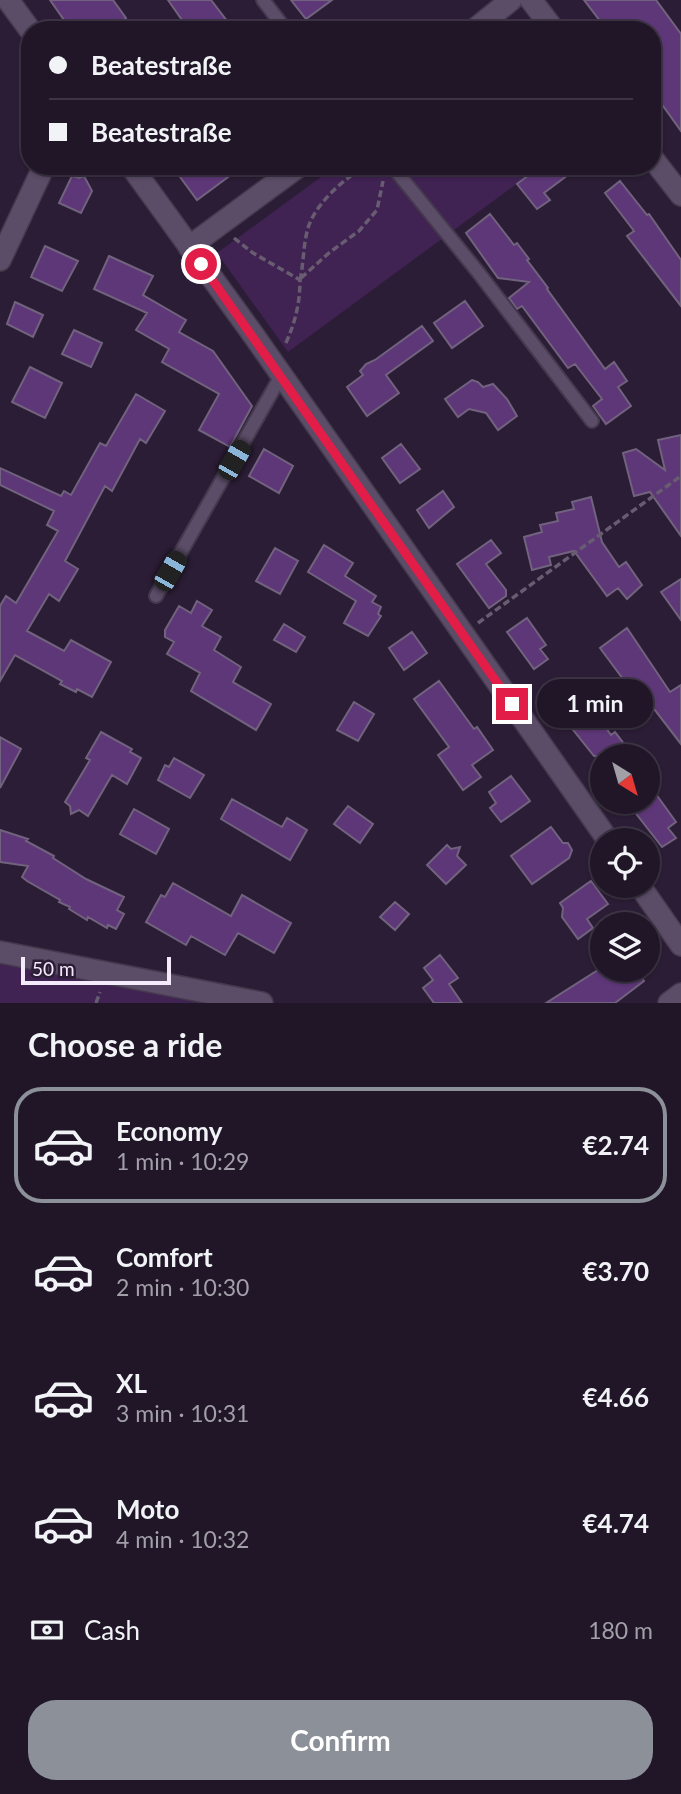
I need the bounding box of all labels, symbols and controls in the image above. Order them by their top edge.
text: Beatestraße [91,49,232,81]
text: Beatestraße [91,116,232,148]
route start [185,248,217,280]
car [215,437,254,483]
car [151,548,190,594]
callout: 1 min [536,680,652,728]
route end [496,688,528,720]
text: 1 min [566,689,624,717]
north arrow [590,744,660,814]
map controls [590,744,660,982]
button: locate [590,828,660,898]
button: layers [590,912,660,982]
scale bar [21,954,172,986]
text: 50 m [32,957,75,980]
text: Choose a ride [28,1025,222,1064]
icon: car [32,1114,95,1177]
text: Economy [116,1115,222,1147]
text: €2.74 [583,1129,649,1161]
text: 1 min · 10:29 [116,1147,249,1175]
icon: car [32,1240,95,1303]
text: Comfort [116,1241,213,1273]
text: €3.70 [583,1255,649,1287]
text: 2 min · 10:30 [116,1273,249,1301]
icon: car [32,1366,95,1429]
text: XL [116,1367,147,1399]
text: €4.66 [583,1381,649,1413]
text: 3 min · 10:31 [116,1399,249,1427]
icon: car [32,1492,95,1555]
text: Moto [116,1493,179,1525]
text: €4.74 [583,1507,649,1539]
text: 4 min · 10:32 [116,1525,249,1553]
icon: cash [28,1611,66,1649]
text: Cash [84,1614,140,1646]
text: 180 m [588,1616,653,1644]
button: Confirm [28,1700,653,1780]

